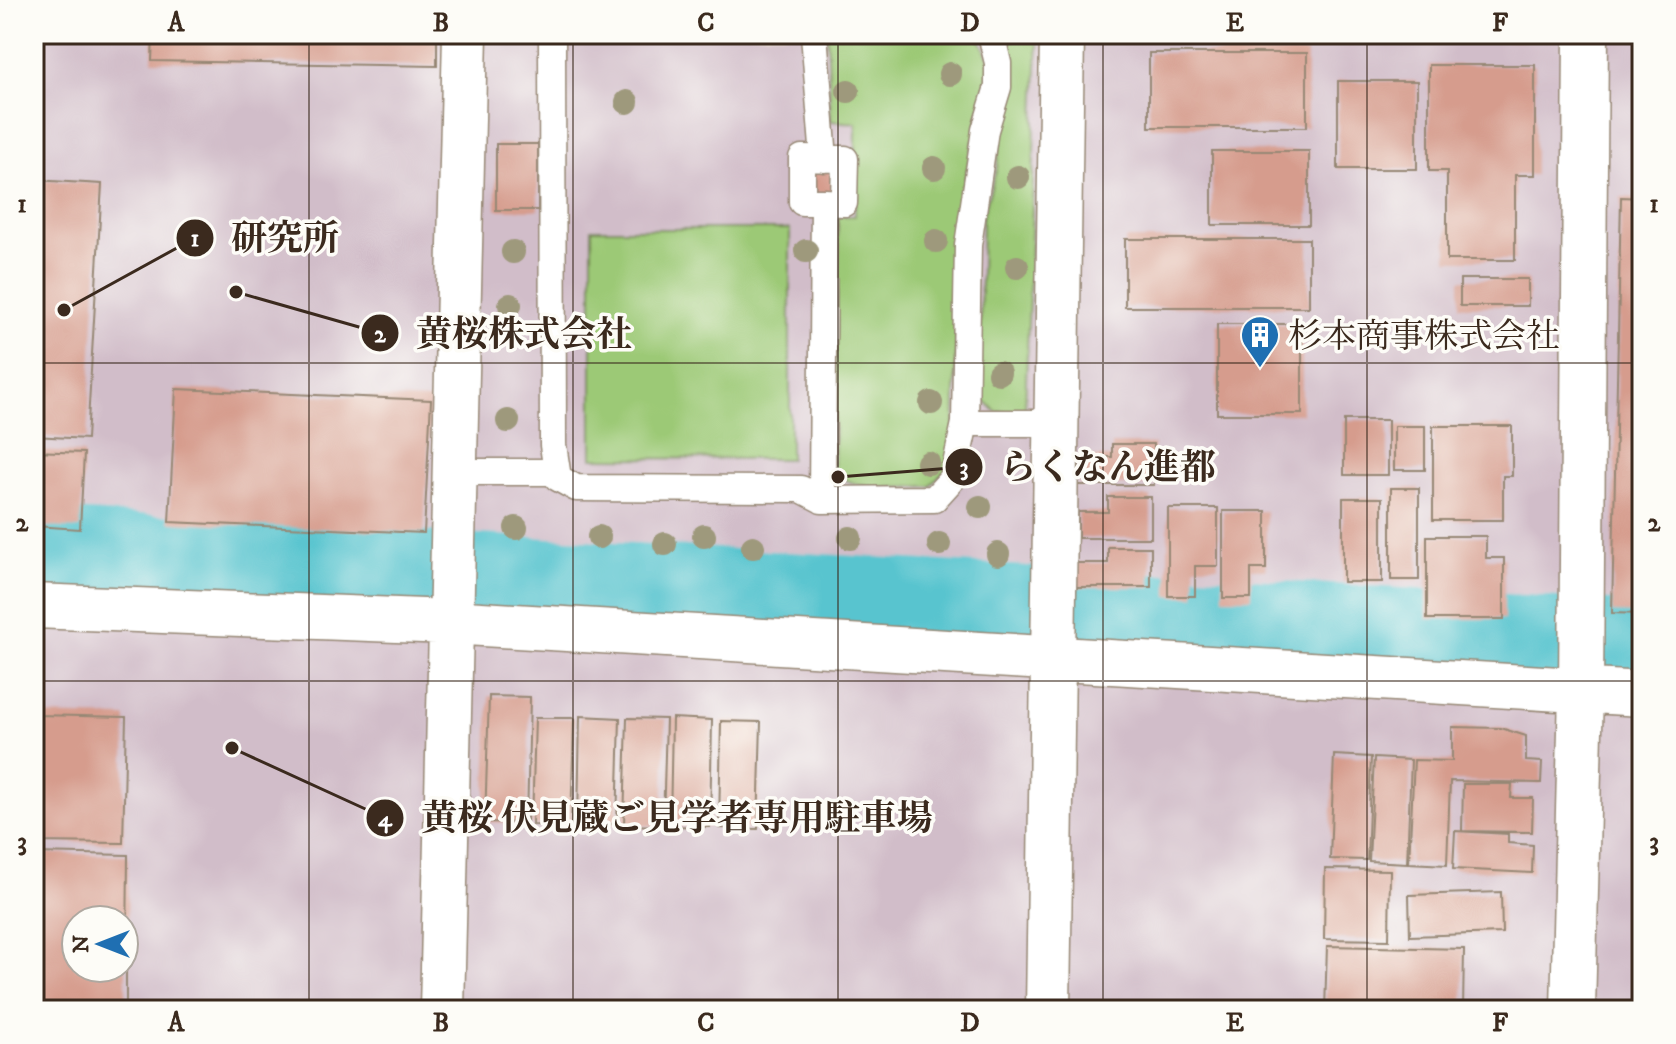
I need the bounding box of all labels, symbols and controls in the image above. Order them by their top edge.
text: A [167,7,186,40]
text: B [433,7,449,40]
text: C [697,7,715,40]
text: D [960,7,980,40]
text: E [1226,7,1244,40]
text: F [1492,7,1509,40]
text: 1 [17,188,27,221]
text: 1 [1649,188,1659,221]
callout: 研究所 [175,208,355,268]
text: 研究所 [231,217,339,262]
text: 1 [191,224,200,254]
callout: 黄桜株式会社 [360,303,648,363]
text: 黄桜株式会社 [416,313,632,358]
building icon: 杉本商事株式会社 [1239,314,1281,369]
place label: 杉本商事株式会社 [1288,316,1560,358]
text: 2 [374,320,387,350]
callout: らくなん進都 [944,437,1232,497]
text: らくなん進都 [1000,446,1216,491]
text: 3 [960,453,969,483]
text: 2 [16,507,30,540]
text: 2 [1648,507,1662,540]
callout: 黄桜 伏見蔵ご見学者専用駐車場 [365,788,948,848]
text: 黄桜 伏見蔵ご見学者専用駐車場 [421,797,933,842]
text: 4 [378,804,393,834]
text: 3 [17,826,27,859]
text: 3 [1649,826,1659,859]
north arrow [60,904,140,984]
text: N [68,935,95,953]
text: A [167,1007,186,1040]
text: B [433,1007,449,1040]
text: C [697,1007,715,1040]
text: D [960,1007,980,1040]
text: E [1226,1007,1244,1040]
text: F [1492,1007,1509,1040]

